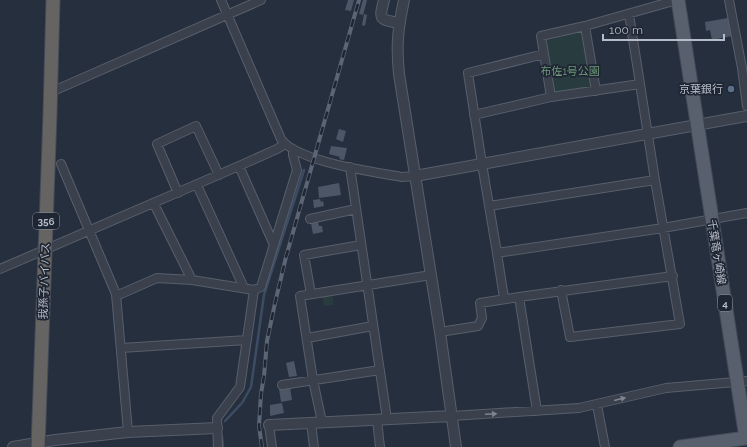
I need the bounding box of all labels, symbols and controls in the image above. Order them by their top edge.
scale bar [603,16,724,42]
text: 100 m [609,23,643,37]
park label: 布佐1号公園 [540,65,600,78]
place label: 京葉銀行 [679,83,723,96]
marker: 京葉銀行 [726,84,736,94]
road number: 356 [33,213,59,229]
street label: 千葉竜ヶ崎線 [705,218,728,286]
street label: 我孫子バイパス [37,242,52,320]
road number: 4 [718,295,732,311]
one-way arrow [614,396,626,402]
one-way arrow [485,410,497,417]

